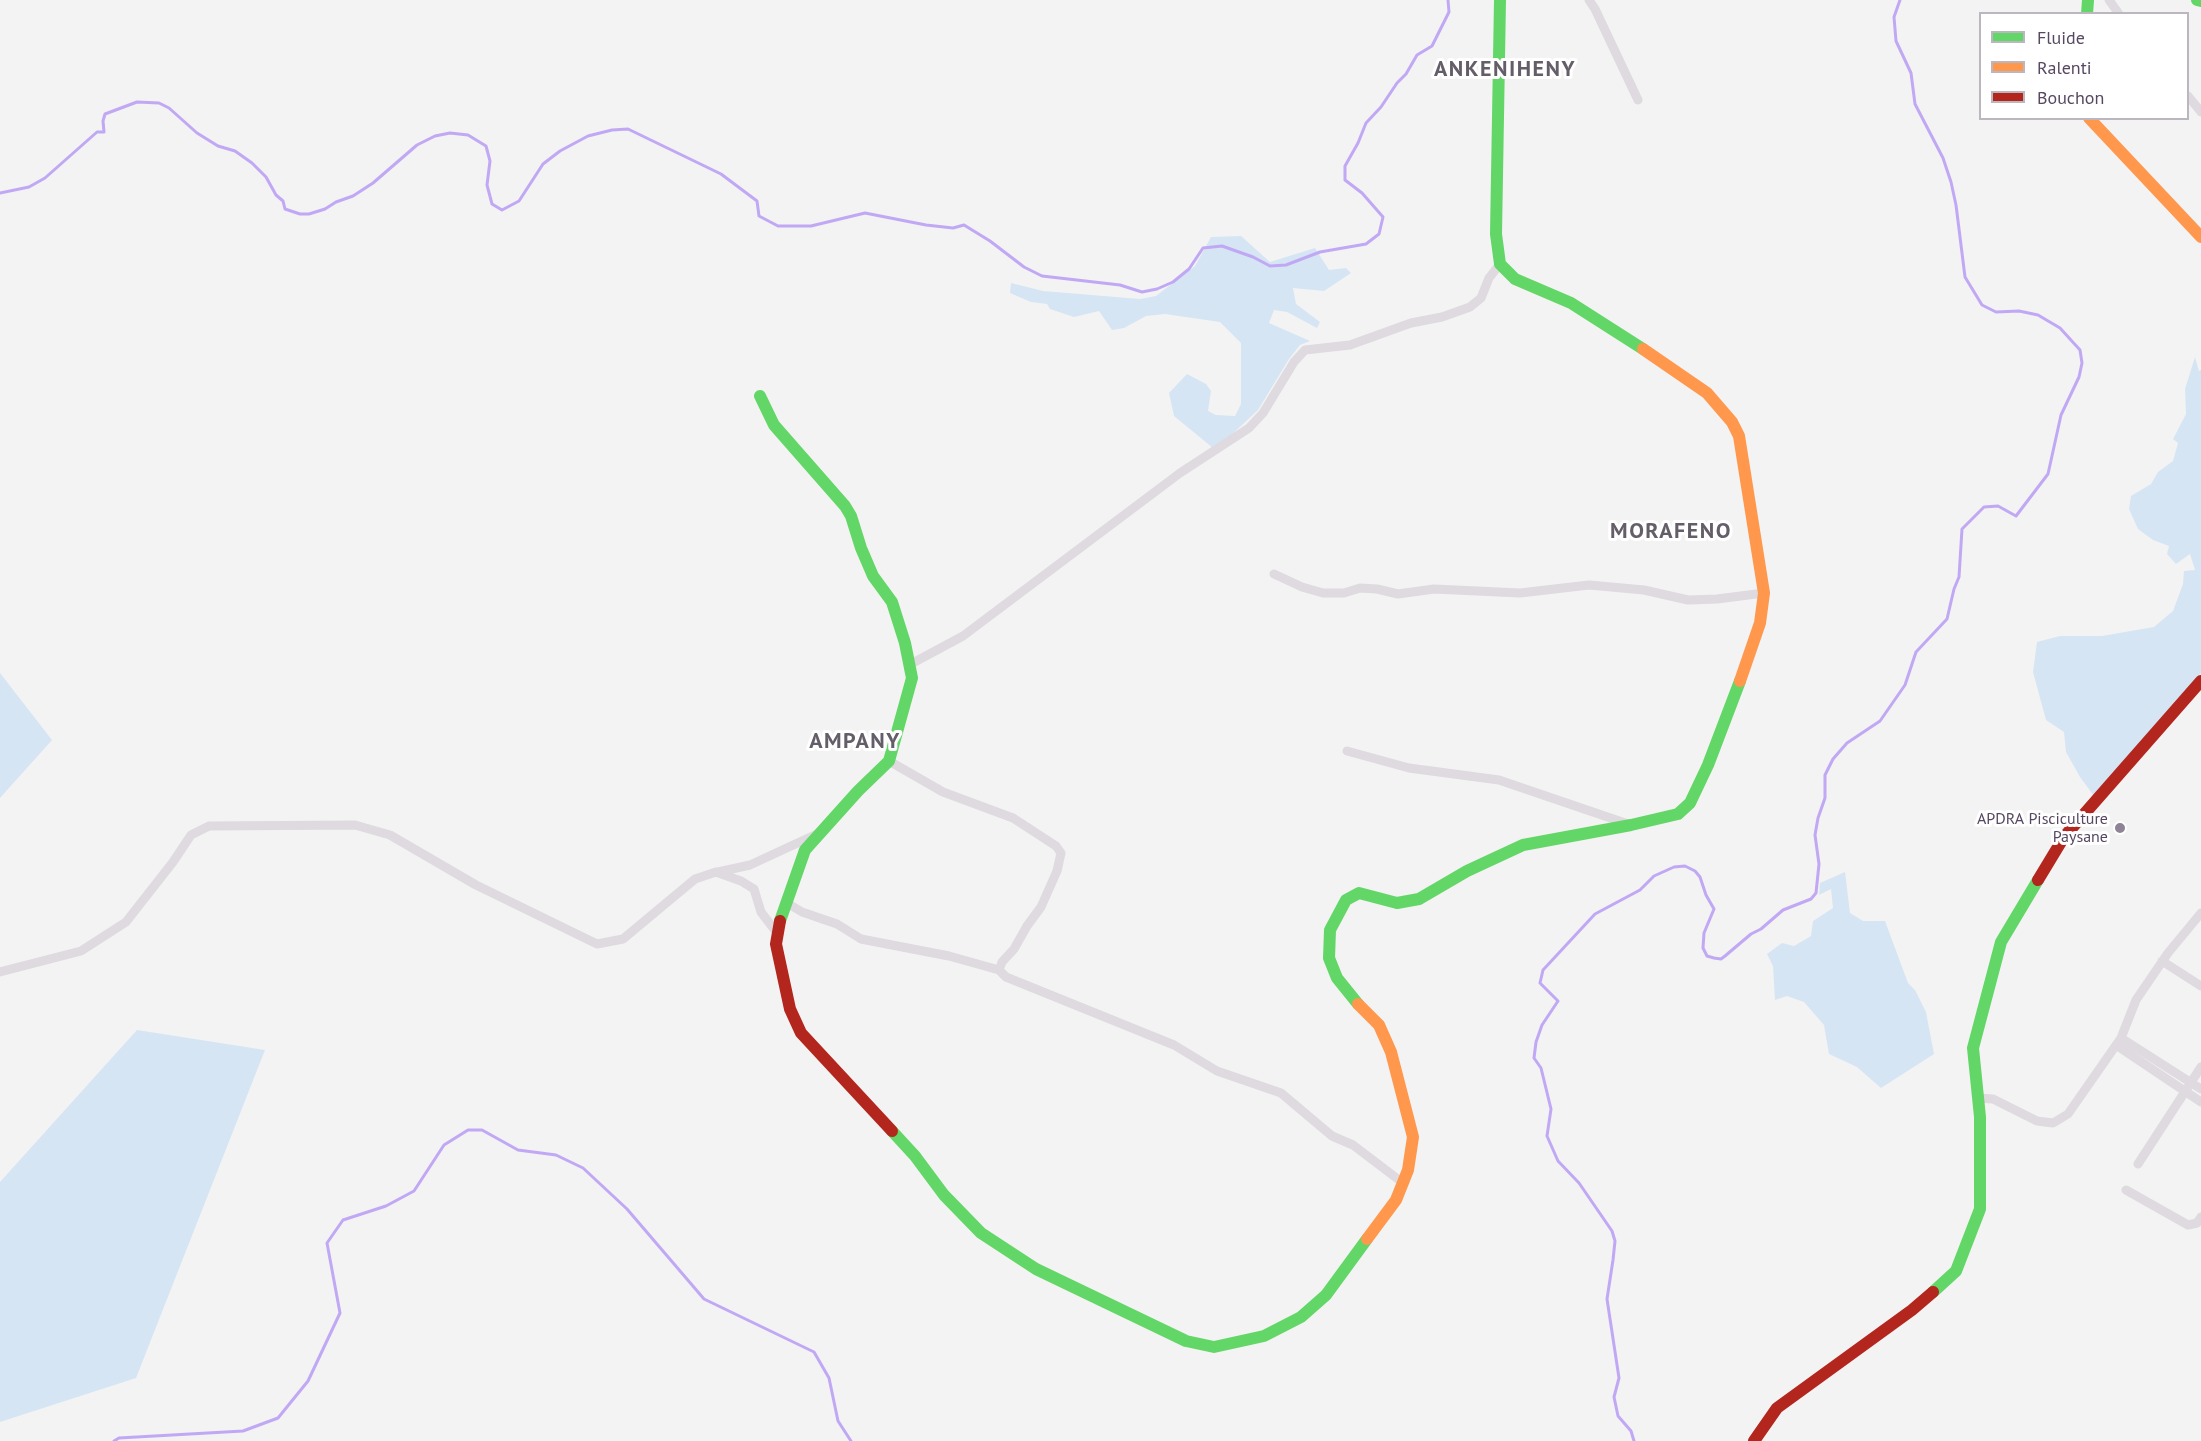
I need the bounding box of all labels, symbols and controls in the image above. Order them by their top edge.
legend [1979,12,2189,120]
text: Fluide [2037,26,2085,49]
text: Ralenti [2037,56,2092,79]
district label: ANKENIHENY [1434,57,1576,83]
text: Bouchon [2037,86,2104,109]
district label: MORAFENO [1610,519,1732,545]
district label: AMPANY [809,729,901,755]
place label: APDRA Pisciculture Paysane [1977,809,2108,847]
marker: APDRA Pisciculture Paysane [2113,821,2127,835]

